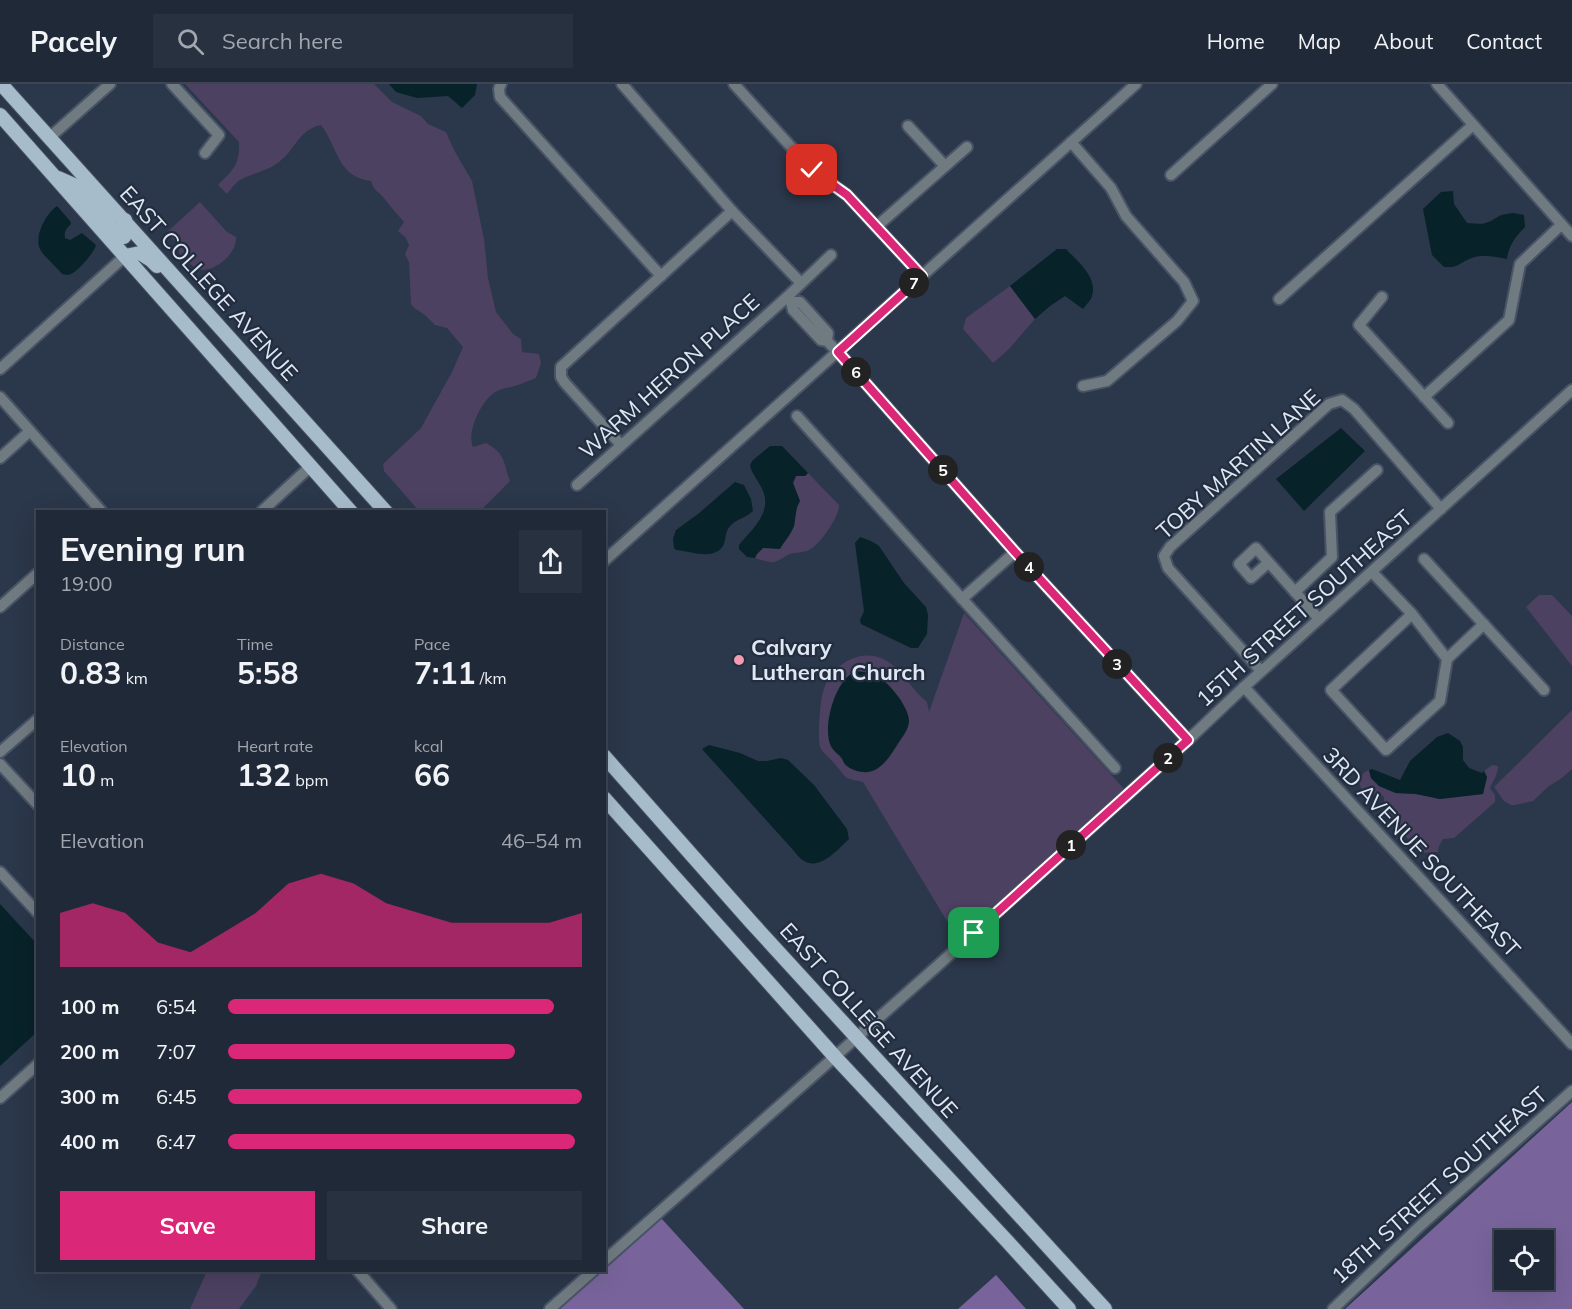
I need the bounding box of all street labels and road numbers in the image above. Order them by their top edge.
street label: EAST COLLEGE AVENUE [114,180,304,386]
street label: WARM HERON PLACE [573,288,765,464]
street label: TOBY MARTIN LANE [1150,383,1326,545]
street label: 15TH STREET SOUTHEAST [1190,504,1418,712]
street label: 3RD AVENUE SOUTHEAST [1317,741,1527,963]
street label: EAST COLLEGE AVENUE [774,917,964,1123]
street label: 18TH STREET SOUTHEAST [1325,1081,1553,1289]

